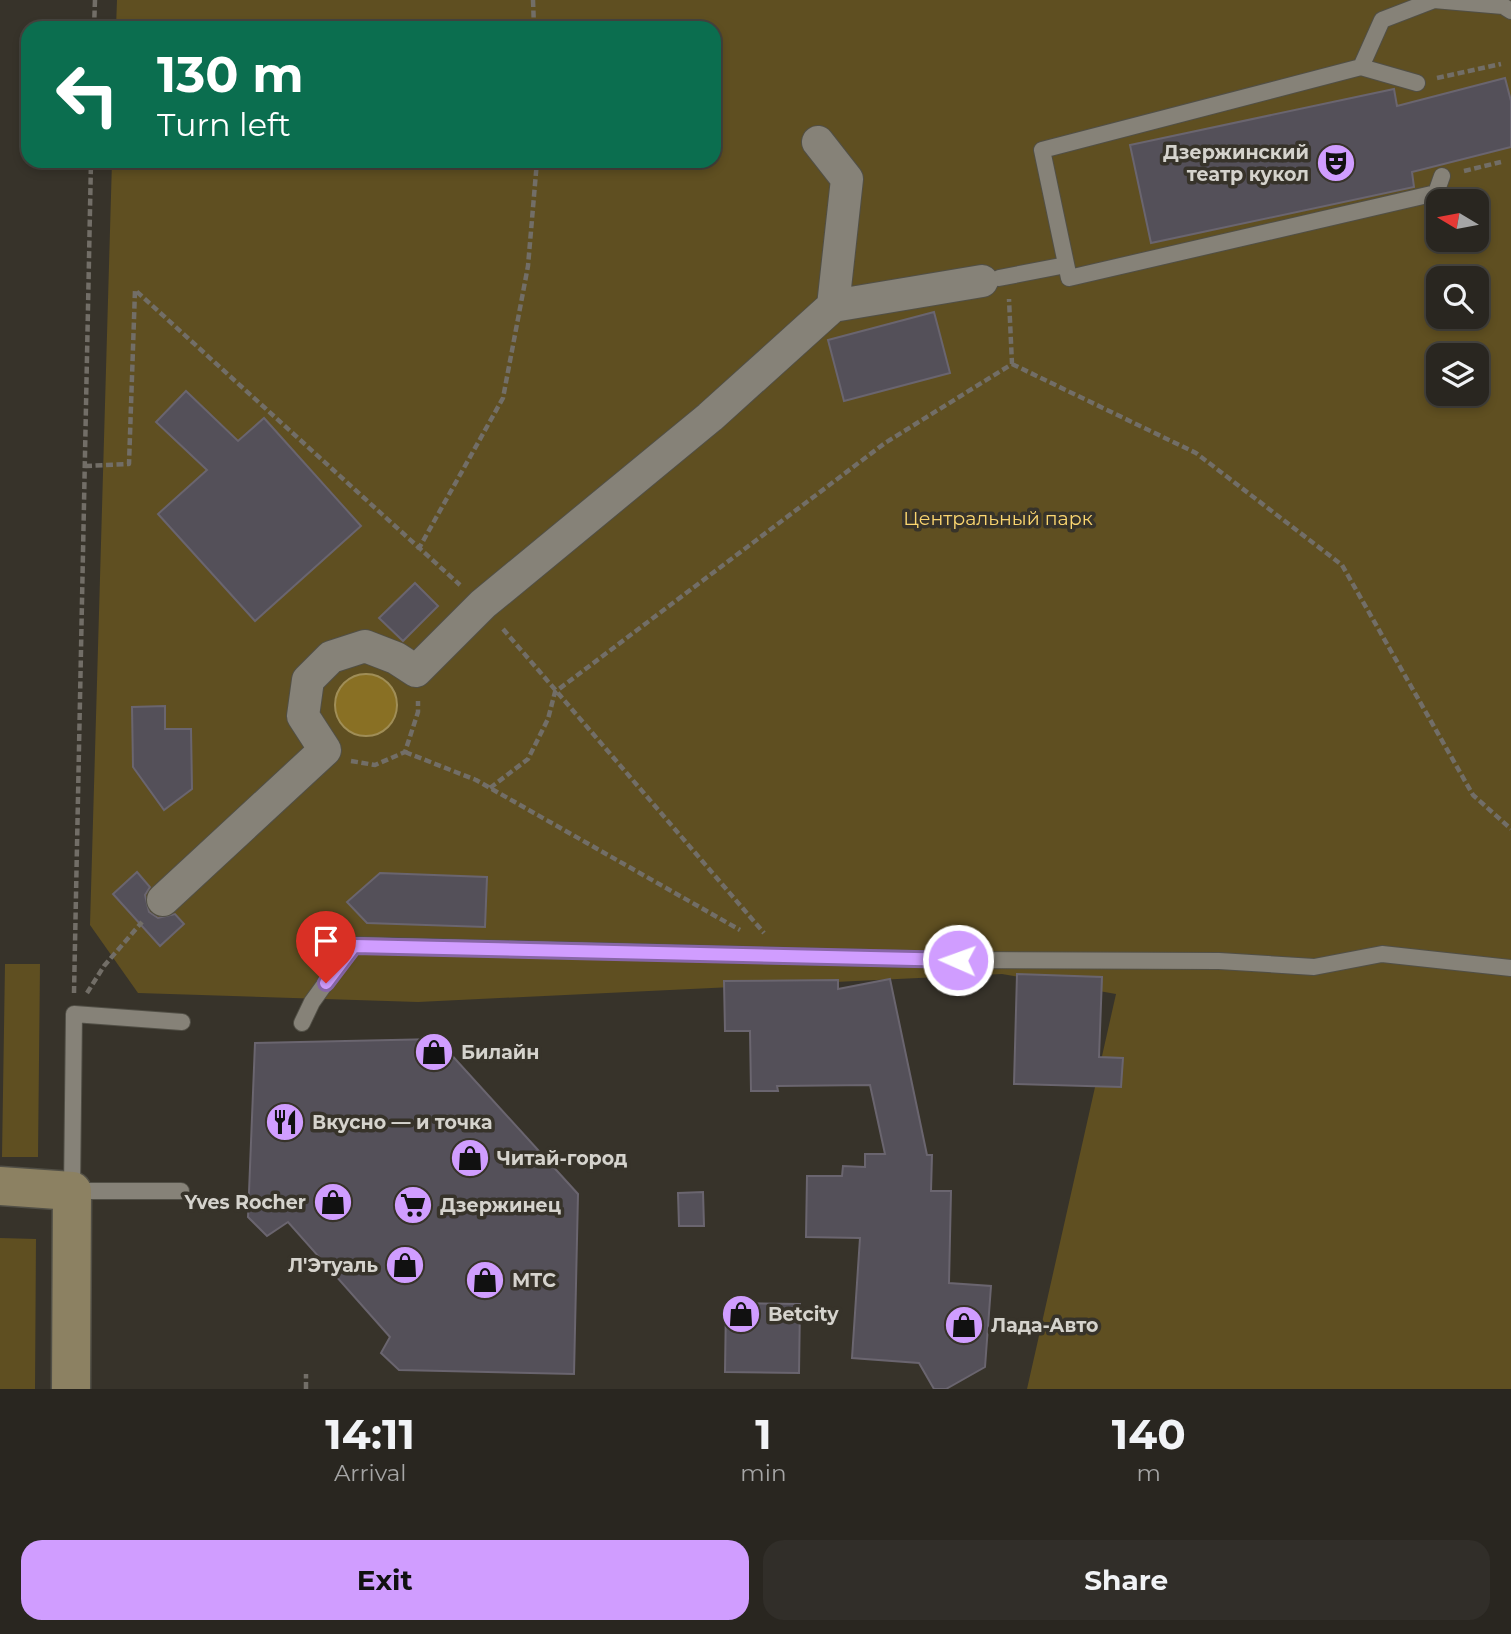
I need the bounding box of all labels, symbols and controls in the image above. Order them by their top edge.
text: 130 m [157,45,304,104]
icon: left [42,49,133,140]
text: Turn left [157,105,291,144]
place label: Дзержинский театр кукол [1163,141,1309,186]
theatre icon: Дзержинский театр кукол [1315,142,1357,184]
north arrow [1426,189,1489,252]
map controls [1426,189,1489,406]
button: search [1426,266,1489,329]
button: layers [1426,343,1489,406]
park label: Центральный парк [903,507,1093,530]
pin [296,911,356,983]
icon: arrive [307,922,345,960]
position arrow [921,923,995,997]
shop icon: Билайн [413,1031,455,1073]
place label: Билайн [461,1041,539,1064]
restaurant icon: Вкусно — и точка [264,1101,306,1143]
place label: Вкусно — и точка [312,1111,493,1134]
shop icon: Читай-город [449,1137,491,1179]
place label: Читай-город [497,1147,627,1170]
shop icon: Yves Rocher [312,1181,354,1223]
supermarket icon: Дзержинец [392,1184,434,1226]
place label: Yves Rocher [183,1191,306,1214]
place label: Дзержинец [440,1194,561,1217]
shop icon: Л'Этуаль [384,1244,426,1286]
place label: Л'Этуаль [288,1254,379,1277]
shop icon: МТС [464,1259,506,1301]
place label: МТС [512,1269,556,1292]
shop icon: Betcity [720,1293,762,1335]
place label: Betcity [768,1303,839,1326]
shop icon: Лада-Авто [943,1304,985,1346]
place label: Лада-Авто [991,1314,1099,1337]
text: 14:11 [325,1408,415,1460]
text: 1 [755,1408,772,1460]
text: 140 [1112,1408,1186,1460]
text: Arrival [334,1459,406,1487]
text: min [740,1459,786,1487]
text: m [1137,1459,1161,1487]
button: Exit [21,1540,749,1620]
button: Share [763,1540,1490,1620]

